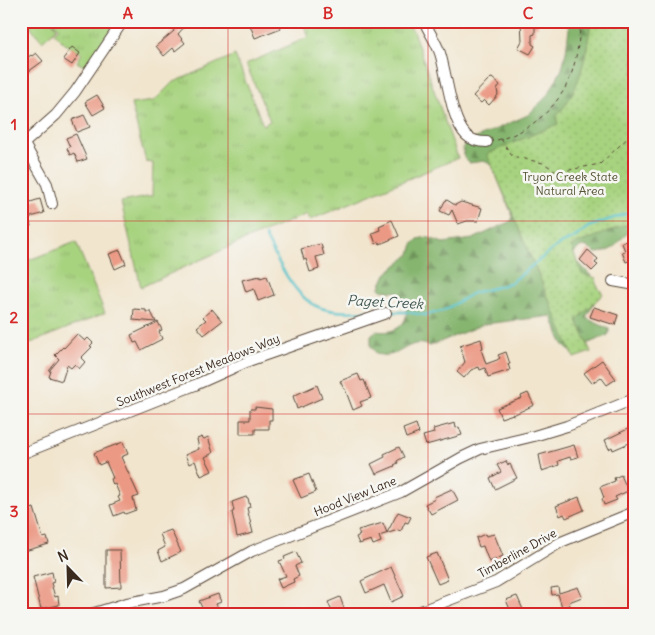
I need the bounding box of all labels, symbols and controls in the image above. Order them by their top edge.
text: A [123,3,133,23]
text: B [323,3,334,23]
text: C [523,3,534,23]
text: 1 [11,114,17,134]
park label: Tryon Creek State Natural Area [522,169,618,198]
water label: Paget Creek [347,291,424,313]
text: 2 [10,307,19,327]
street label: Southwest Forest Meadows Way [114,330,282,410]
street label: Hood View Lane [312,473,398,519]
text: 3 [9,501,19,521]
street label: Timberline Drive [475,525,559,581]
north arrow [42,542,92,592]
text: N [55,546,71,566]

